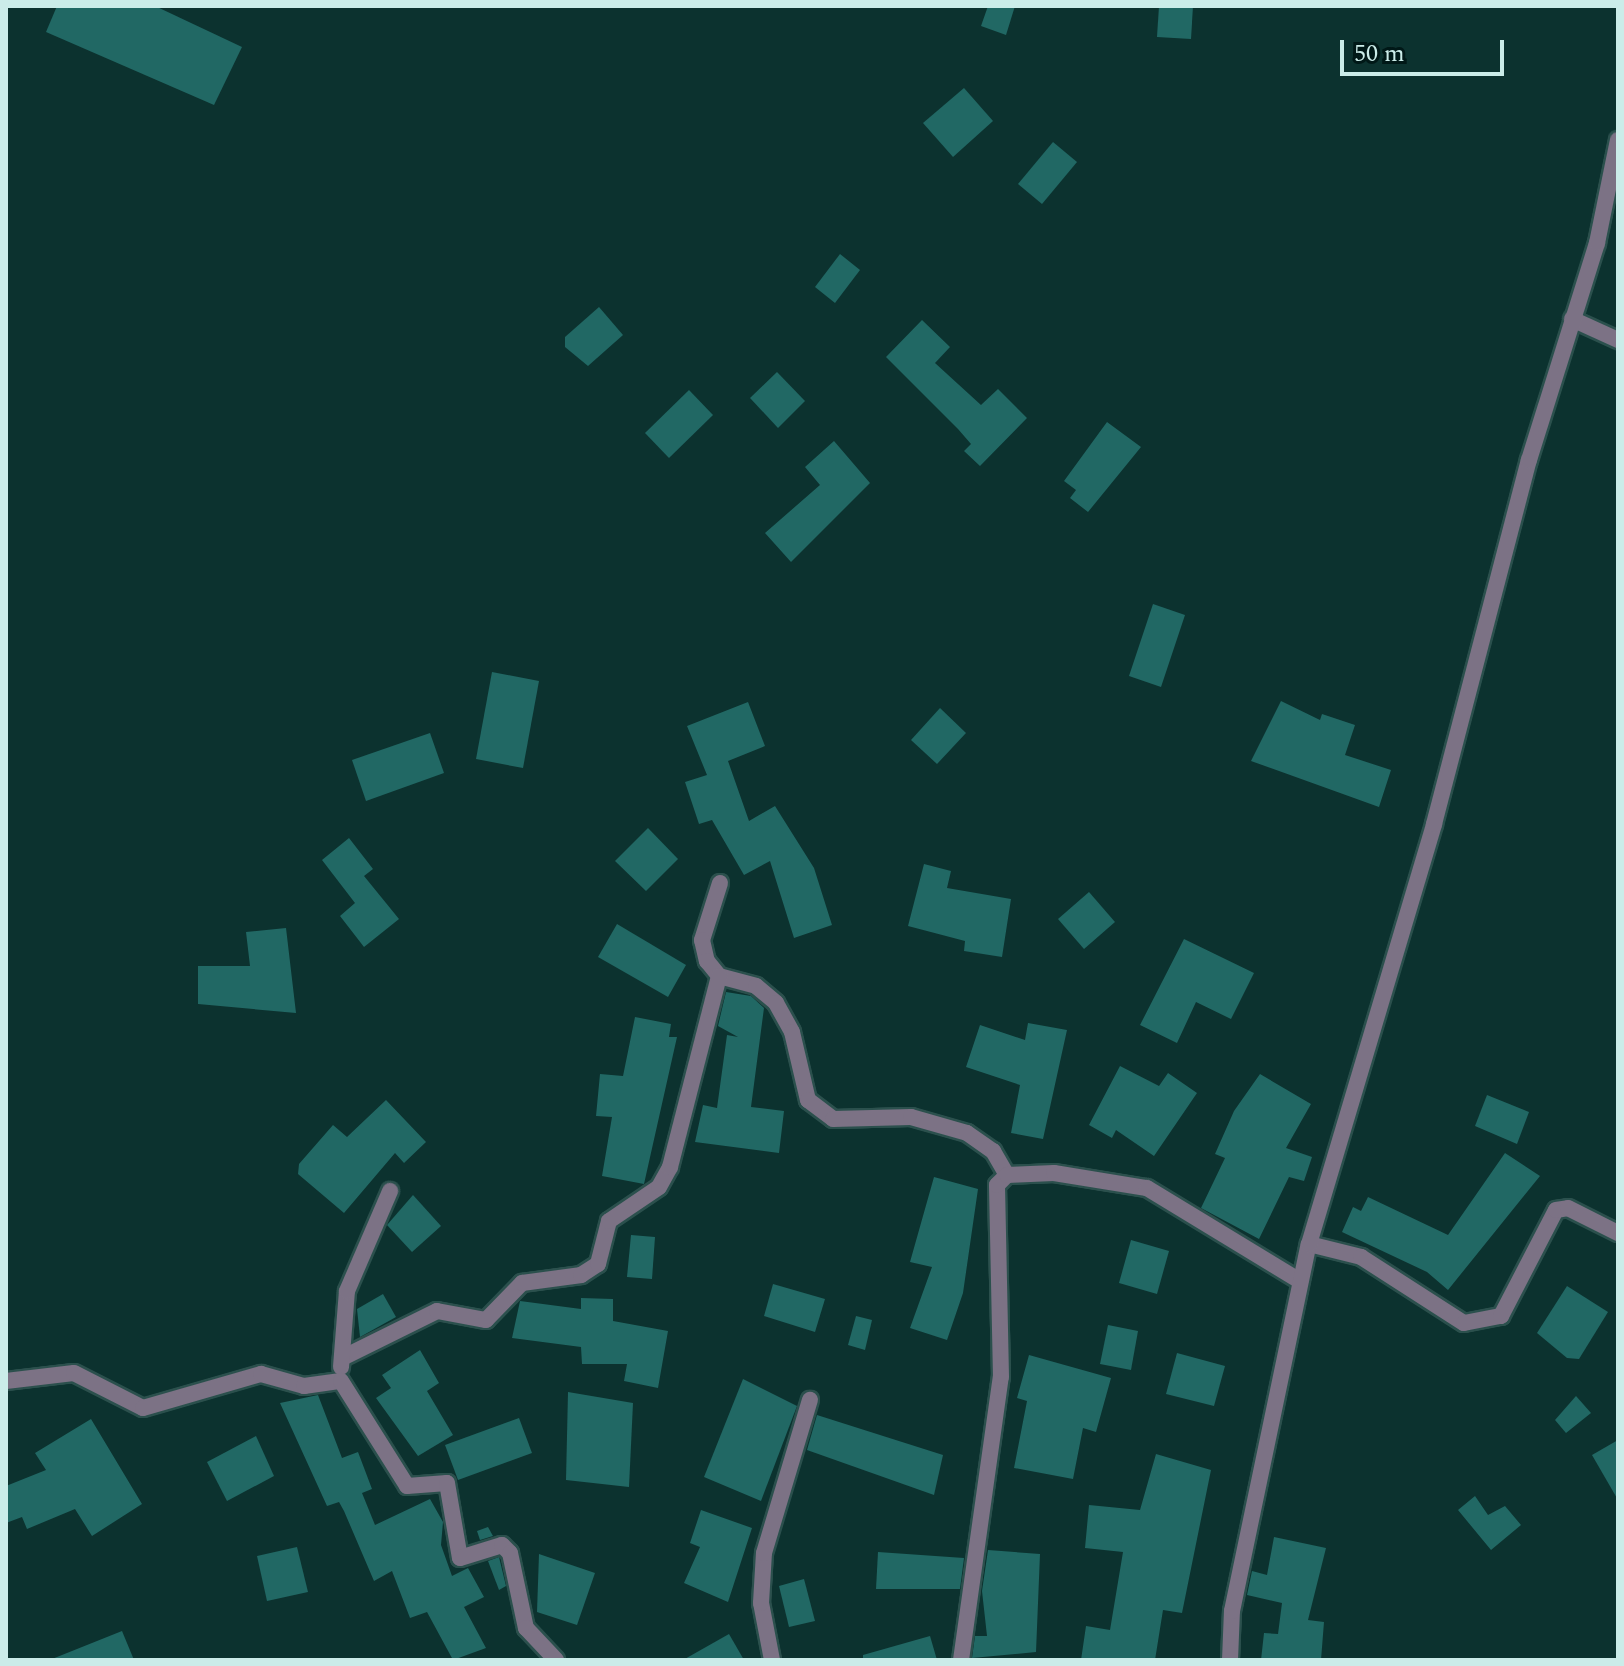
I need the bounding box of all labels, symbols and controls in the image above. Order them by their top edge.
scale bar [1344,24,1508,74]
text: 50 m [1354,36,1405,72]

